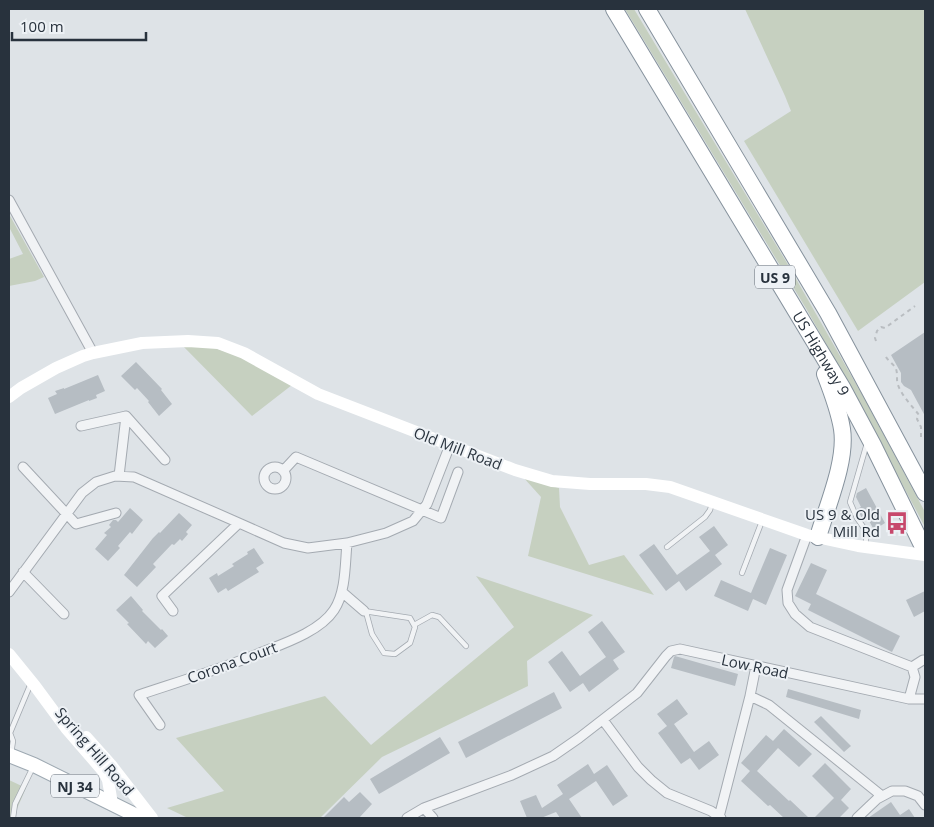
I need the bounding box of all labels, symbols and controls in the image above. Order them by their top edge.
scale bar [12,10,146,42]
text: 100 m [20,16,64,36]
road number: US 9 [755,266,795,288]
street label: US Highway 9 [788,307,855,399]
street label: Old Mill Road [411,422,505,474]
place label: US 9 & Old Mill Rd [805,504,880,541]
bus stop icon: US 9 & Old Mill Rd [884,510,910,536]
street label: Corona Court [184,636,280,688]
street label: Low Road [720,649,790,683]
street label: Spring Hill Road [51,703,139,799]
road number: NJ 34 [51,774,99,798]

